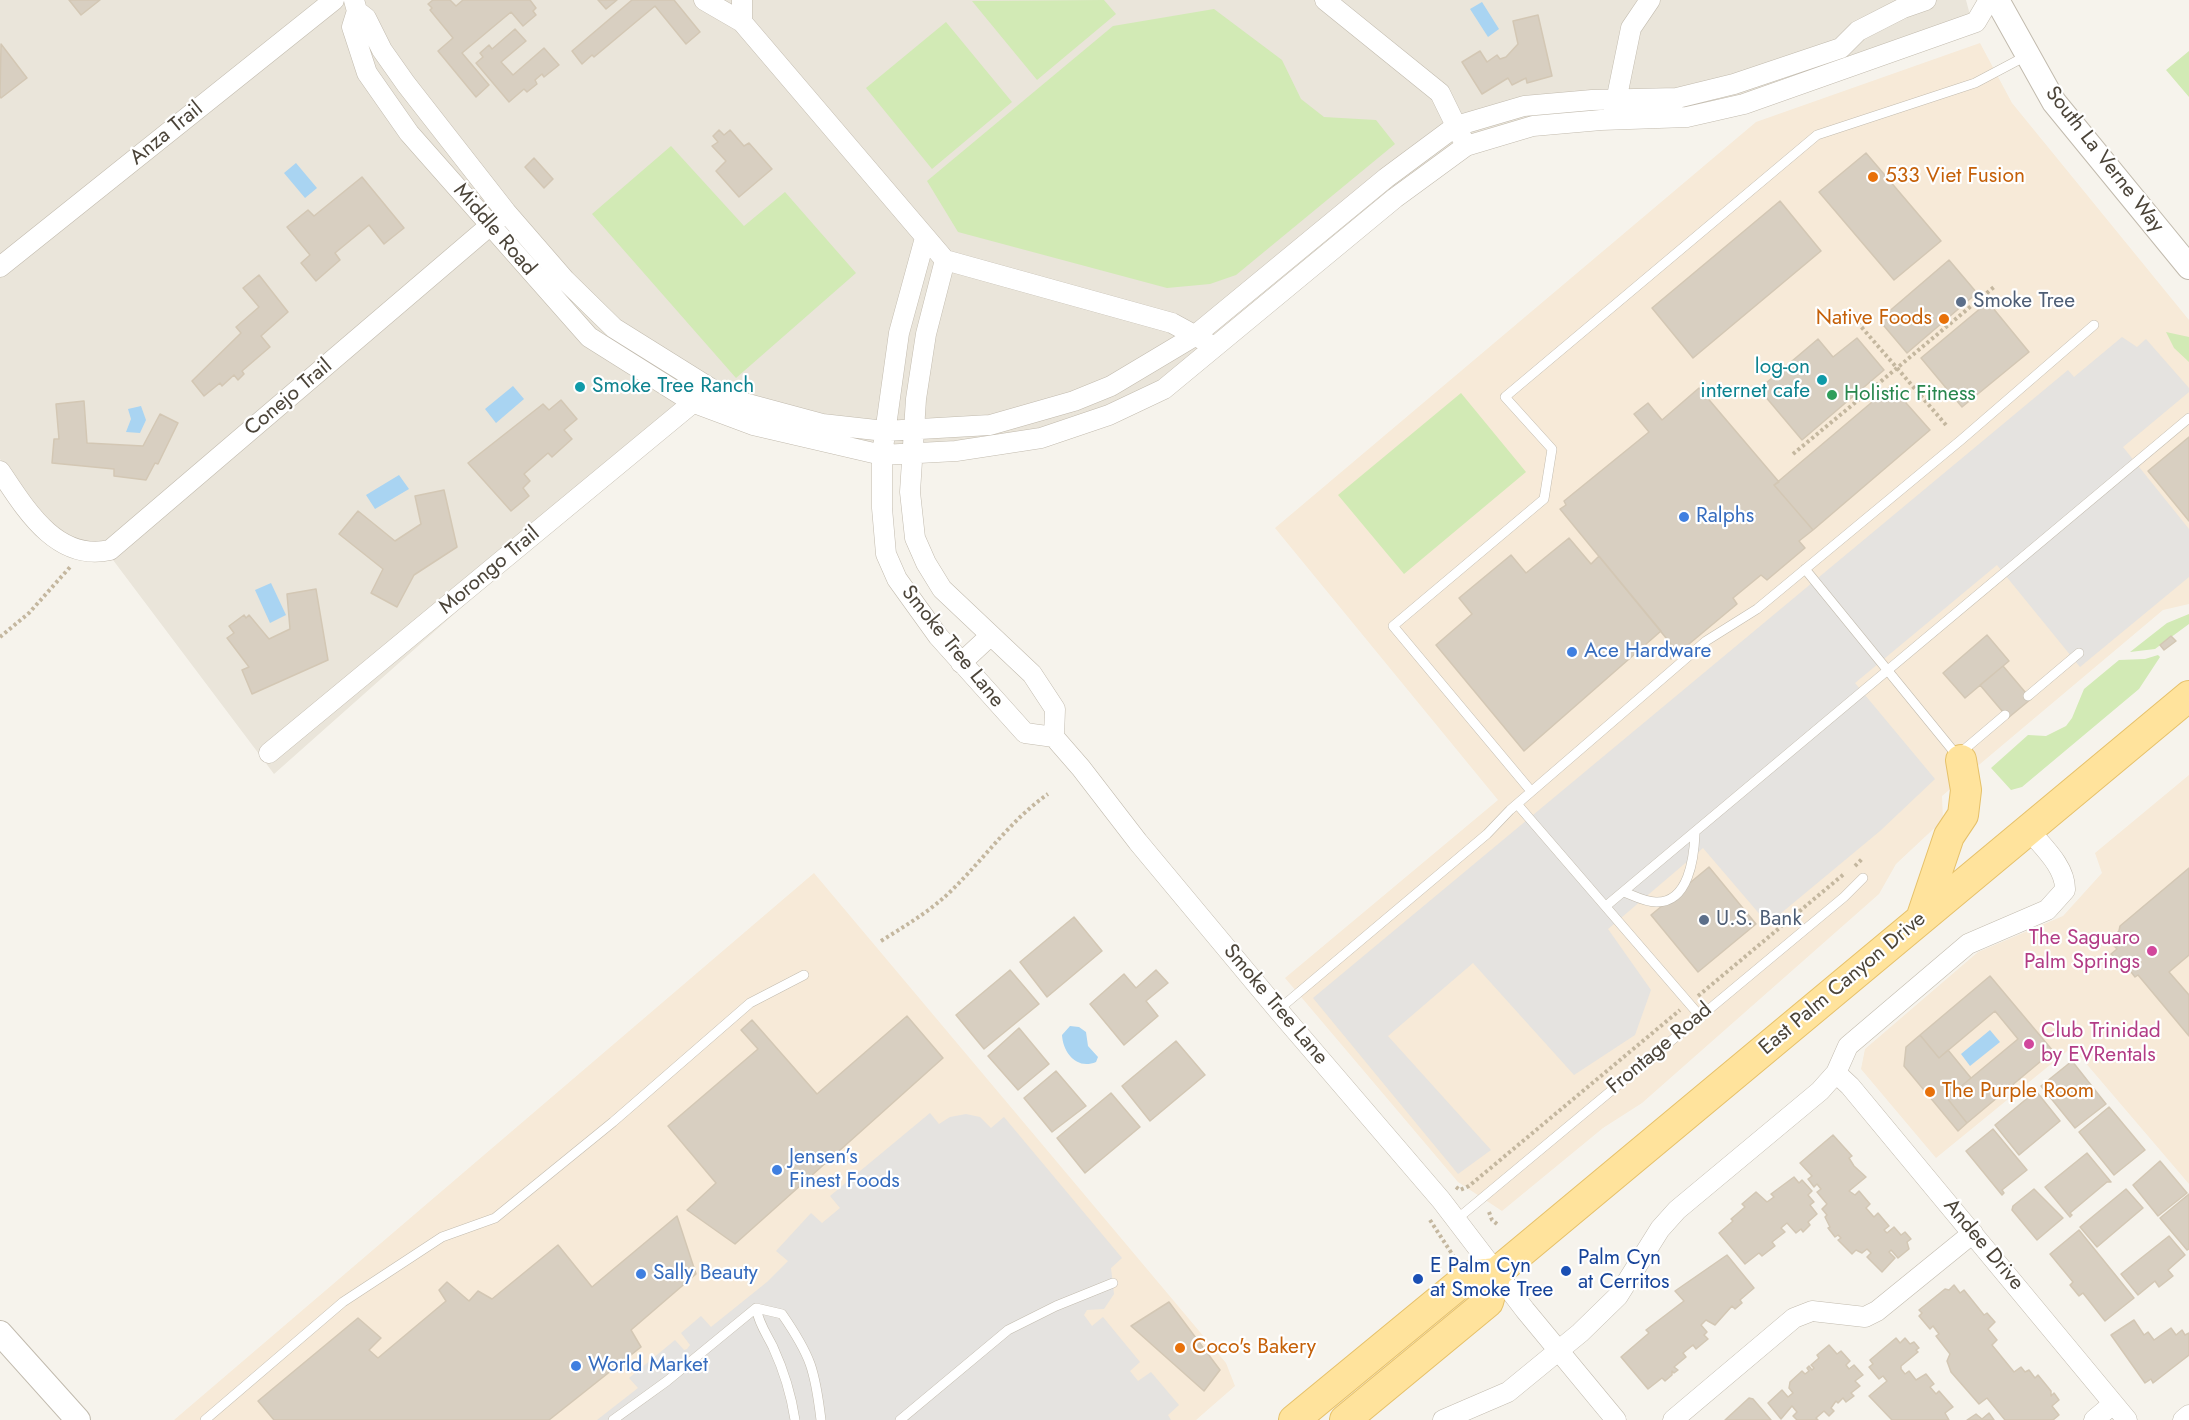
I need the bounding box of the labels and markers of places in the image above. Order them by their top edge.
place label: 533 Viet Fusion [1885,164,2025,190]
marker: 533 Viet Fusion [1866,170,1880,184]
place label: Smoke Tree [1973,289,2075,315]
marker: Smoke Tree [1954,295,1968,309]
place label: Native Foods [1816,306,1932,332]
marker: Native Foods [1937,312,1951,326]
place label: log-on internet cafe [1700,355,1810,405]
marker: log-on internet cafe [1815,373,1829,387]
place label: Smoke Tree Ranch [592,374,754,400]
marker: Smoke Tree Ranch [573,380,587,394]
place label: Holistic Fitness [1844,382,1976,408]
marker: Holistic Fitness [1825,388,1839,402]
place label: Ralphs [1696,504,1754,530]
marker: Ralphs [1677,510,1691,524]
place label: Ace Hardware [1584,639,1711,665]
marker: Ace Hardware [1565,645,1579,659]
place label: U.S. Bank [1716,907,1802,933]
marker: U.S. Bank [1697,913,1711,927]
place label: The Saguaro Palm Springs [2024,926,2140,976]
marker: The Saguaro Palm Springs [2145,944,2159,958]
place label: Club Trinidad by EVRentals [2041,1019,2161,1069]
marker: Club Trinidad by EVRentals [2022,1037,2036,1051]
place label: The Purple Room [1942,1079,2094,1105]
marker: The Purple Room [1923,1085,1937,1099]
place label: Jensen’s Finest Foods [789,1145,900,1195]
marker: Jensen’s Finest Foods [770,1163,784,1177]
place label: Palm Cyn at Cerritos [1578,1246,1669,1296]
place label: E Palm Cyn at Smoke Tree [1430,1254,1553,1304]
place label: Sally Beauty [653,1261,758,1287]
marker: Palm Cyn at Cerritos [1559,1264,1573,1278]
marker: Sally Beauty [634,1267,648,1281]
marker: E Palm Cyn at Smoke Tree [1411,1272,1425,1286]
place label: Coco's Bakery [1192,1335,1316,1361]
marker: Coco's Bakery [1173,1341,1187,1355]
place label: World Market [588,1353,708,1379]
marker: World Market [569,1359,583,1373]

